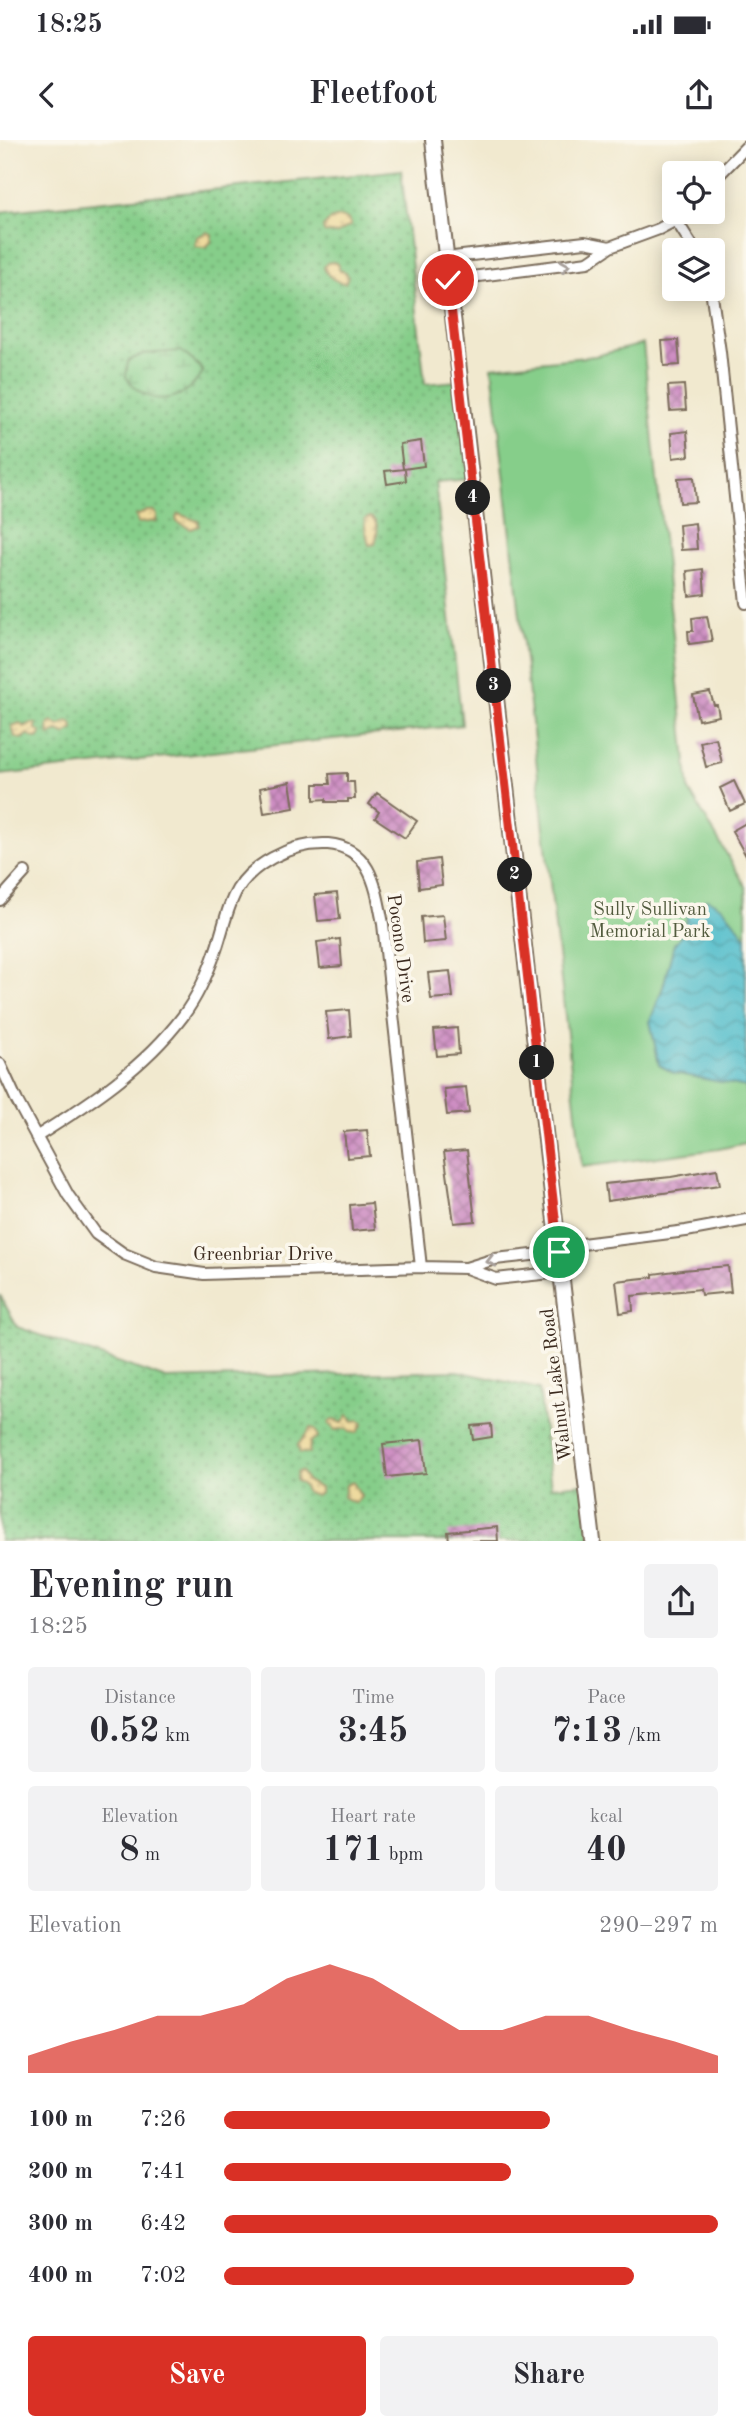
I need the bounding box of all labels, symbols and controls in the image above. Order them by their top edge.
text: 18:25 [35,12,103,38]
icon: back [28,76,66,114]
icon: share [680,76,718,114]
text: Fleetfoot [309,79,437,111]
map controls [662,161,725,301]
button: locate [662,161,725,224]
button: layers [662,238,725,301]
pin [418,250,478,310]
one-way arrow [559,259,570,274]
icon: check [429,261,467,299]
pin: 4 [456,480,490,516]
text: 4 [467,488,478,507]
pin: 3 [476,668,512,704]
text: 3 [488,676,499,695]
pin: 2 [498,858,532,892]
text: 2 [509,865,520,884]
street label: Pocono Drive [382,893,417,1004]
park label: Sully Sullivan Memorial Park [589,901,711,942]
pin: 1 [520,1046,554,1080]
text: 1 [531,1053,542,1072]
pin [529,1222,589,1282]
icon: arrive [540,1233,578,1271]
street label: Greenbriar Drive [193,1246,333,1265]
one-way arrow [485,1253,497,1267]
street label: Walnut Lake Road [539,1307,576,1462]
button: share [644,1564,718,1638]
text: Evening run [28,1568,234,1606]
text: 18:25 [28,1615,88,1638]
text: Distance [104,1689,175,1708]
text: Time [352,1689,394,1708]
text: Pace [587,1689,626,1708]
text: 0.52 [89,1714,160,1749]
text: 3:45 [338,1714,408,1749]
text: 7:13 [552,1714,622,1749]
text: km [160,1727,190,1746]
text: /km [622,1727,661,1746]
text: Elevation [101,1808,178,1827]
text: Heart rate [330,1808,416,1827]
text: kcal [590,1808,623,1827]
text: 8 [119,1833,140,1868]
text: 171 [323,1833,383,1868]
text: 40 [586,1833,627,1868]
text: m [140,1846,160,1865]
text: bpm [383,1846,423,1865]
text: Elevation [28,1914,122,1937]
text: 290–297 m [599,1914,718,1937]
text: 100 m [28,2108,93,2131]
text: 7:26 [140,2108,186,2131]
text: 200 m [28,2160,93,2183]
text: 7:41 [140,2160,186,2183]
text: 300 m [28,2212,93,2235]
text: 6:42 [140,2212,186,2235]
text: 400 m [28,2264,93,2287]
text: 7:02 [140,2264,186,2287]
button: Save [28,2336,366,2416]
button: Share [380,2336,718,2416]

